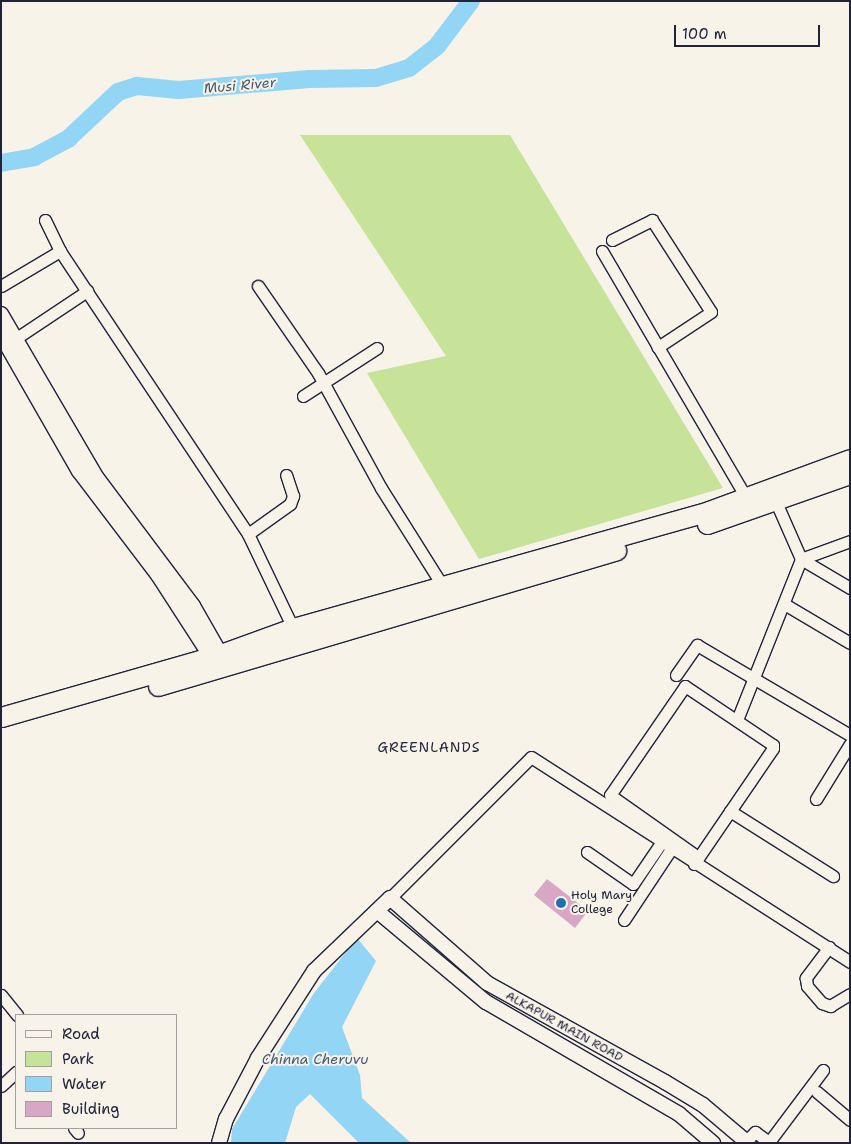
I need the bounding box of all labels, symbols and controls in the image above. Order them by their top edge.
scale bar [676,15,822,47]
text: 100 m [682,24,727,44]
water label: Musi River [203,73,277,97]
district label: GREENLANDS [376,739,482,755]
place label: Holy Mary College [571,889,632,917]
marker: Holy Mary College [555,897,567,909]
street label: ALKAPUR MAIN ROAD [503,989,625,1065]
legend [15,1014,178,1129]
text: Road [62,1024,100,1044]
text: Park [62,1049,94,1069]
water label: Chinna Cheruvu [262,1051,368,1067]
text: Water [62,1074,106,1094]
text: Building [62,1099,119,1119]

